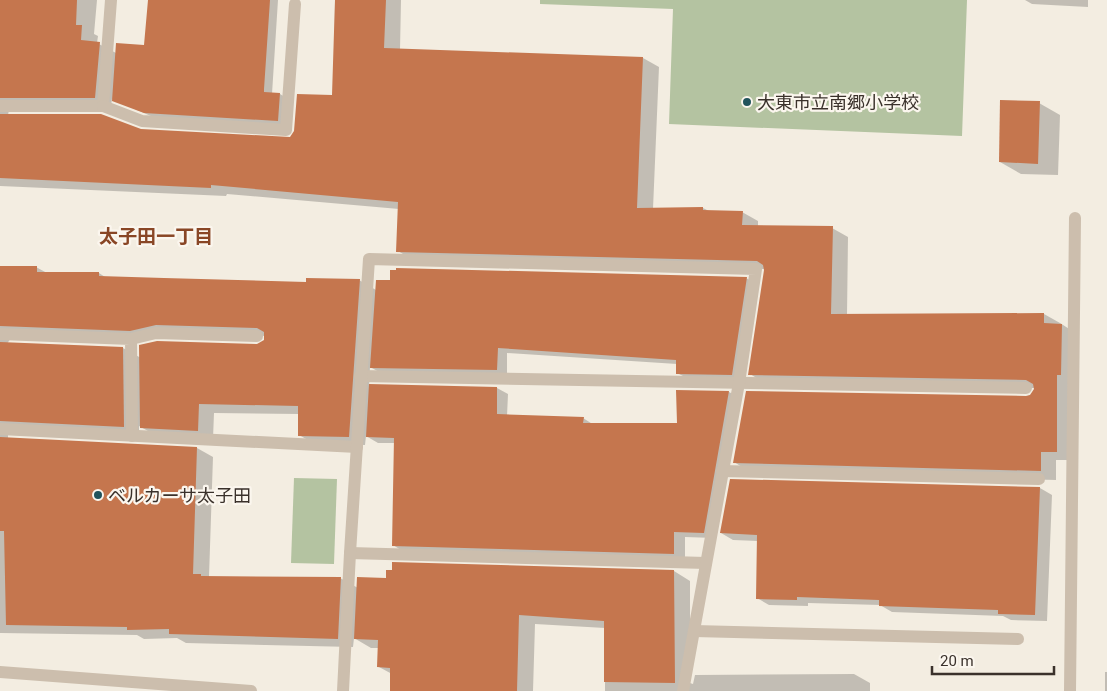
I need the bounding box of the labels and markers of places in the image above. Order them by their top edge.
place label: 大東市立南郷小学校 [757,92,919,113]
marker: 大東市立南郷小学校 [741,96,753,108]
place label: ベルカーサ太子田 [108,485,251,506]
marker: ベルカーサ太子田 [92,489,104,501]

